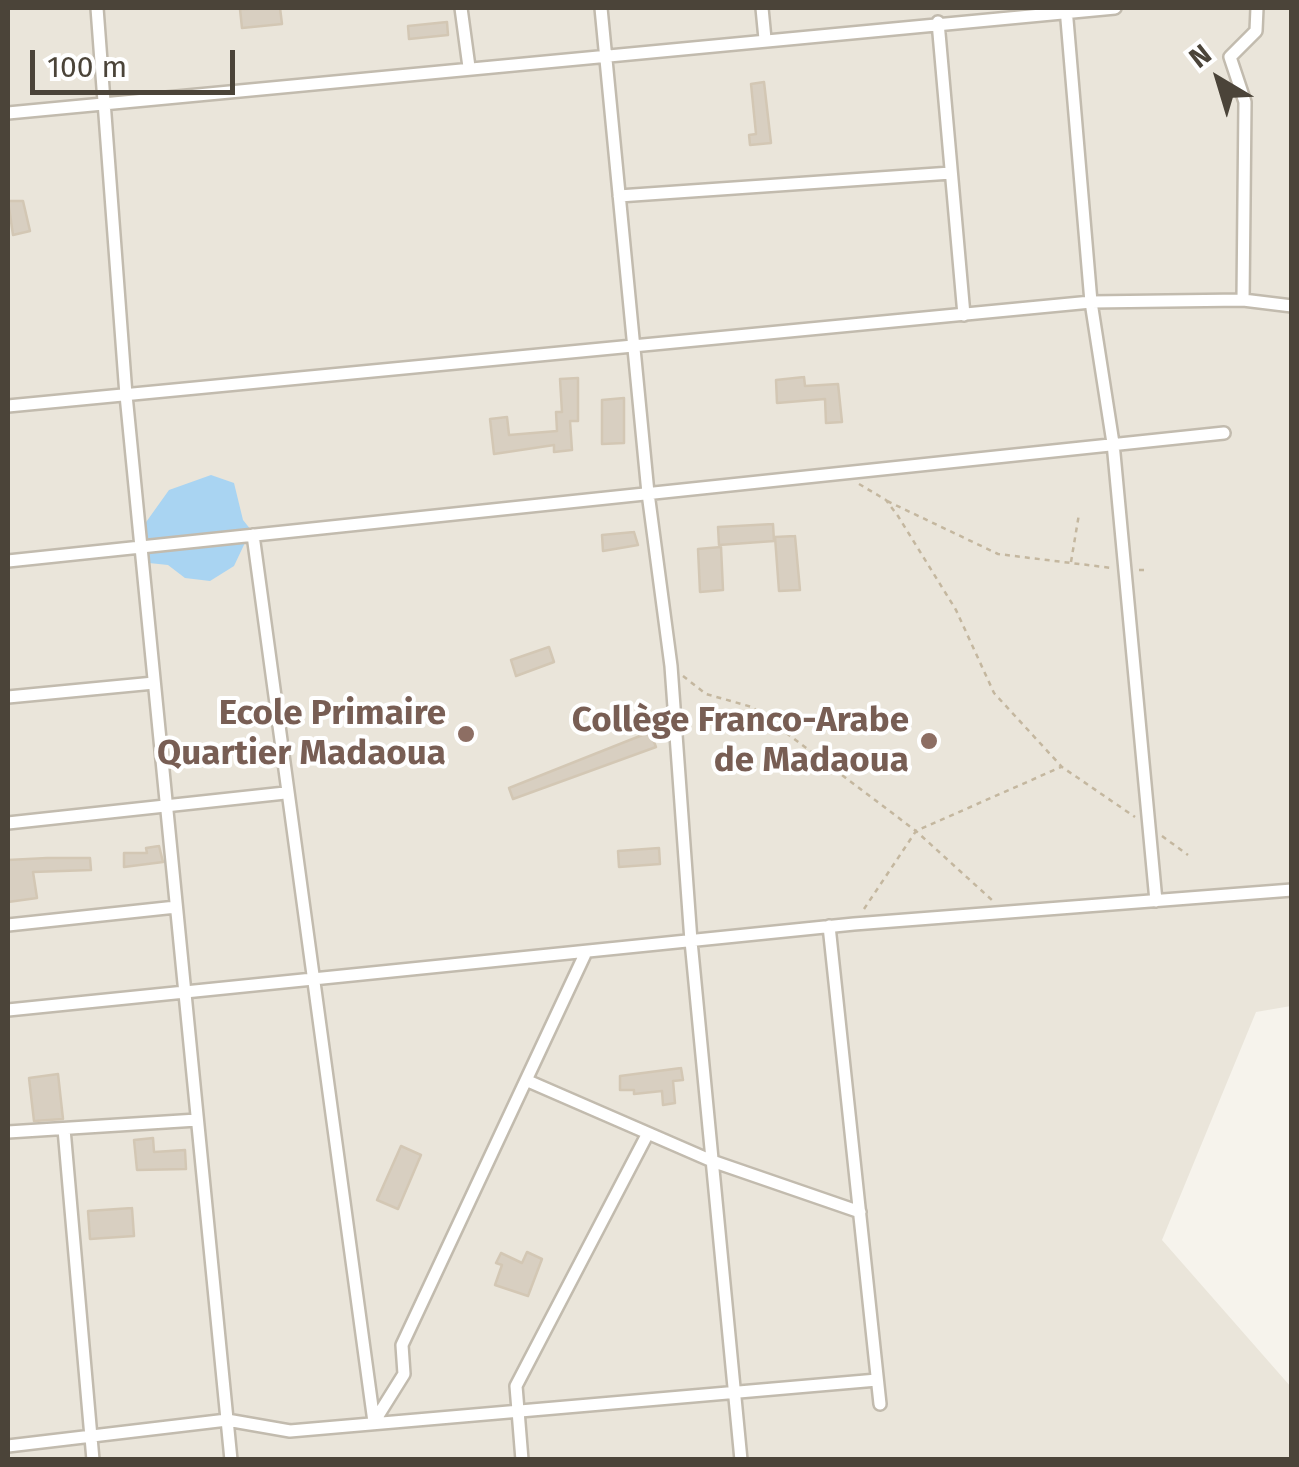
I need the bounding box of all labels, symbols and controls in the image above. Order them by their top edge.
scale bar [35,30,240,92]
north arrow [1169,30,1269,130]
text: N [1183,37,1218,75]
text: 100 m [47,49,127,85]
place label: Ecole Primaire Quartier Madaoua [157,693,446,775]
place label: Collège Franco-Arabe de Madaoua [572,700,909,782]
marker: Ecole Primaire Quartier Madaoua [455,723,477,745]
marker: Collège Franco-Arabe de Madaoua [918,730,940,752]

